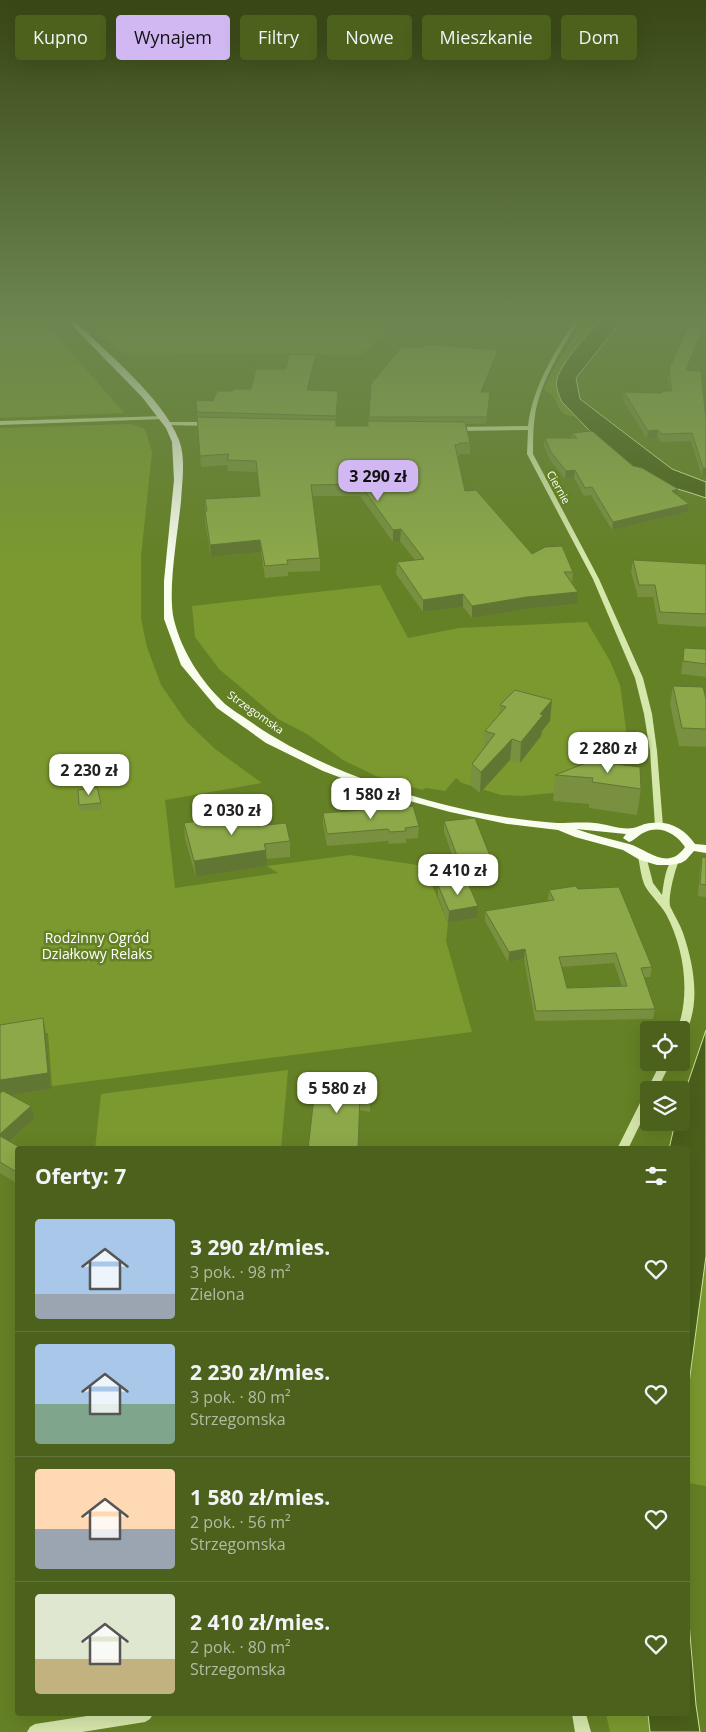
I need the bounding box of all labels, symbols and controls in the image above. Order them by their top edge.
chip: Kupno [15,15,106,60]
chip: Wynajem [116,15,230,60]
chip: Filtry [240,15,317,60]
chip: Nowe [327,15,412,60]
chip: Mieszkanie [422,15,551,60]
chip: Dom [561,15,637,60]
pin: 3 290 zł [326,460,430,502]
text: 3 290 zł [349,465,407,487]
street label: Ciernie [544,468,574,506]
street label: Strzegomska [225,687,287,737]
pin: 2 280 zł [556,732,660,774]
text: 2 280 zł [579,737,637,759]
pin: 2 230 zł [37,754,141,796]
text: 2 230 zł [60,759,118,781]
pin: 1 580 zł [319,778,423,820]
text: 1 580 zł [342,783,400,805]
pin: 2 030 zł [180,794,284,836]
text: 2 030 zł [203,799,261,821]
pin: 2 410 zł [406,854,510,896]
text: 2 410 zł [429,859,487,881]
park label: Rodzinny Ogród Działkowy Relaks [42,928,153,963]
map controls [640,1021,690,1131]
button: locate [640,1021,690,1071]
pin: 5 580 zł [285,1072,389,1114]
text: 5 580 zł [308,1077,366,1099]
button: layers [640,1081,690,1131]
text: Oferty: 7 [35,1162,126,1190]
icon: filters [642,1162,670,1190]
text: 3 290 zł/mies. [190,1233,330,1261]
icon: home [75,1239,135,1299]
icon: heart [642,1255,670,1283]
text: 3 pok. · 98 m² [190,1261,291,1283]
text: Zielona [190,1283,245,1305]
text: 2 230 zł/mies. [190,1358,330,1386]
icon: home [75,1364,135,1424]
icon: heart [642,1380,670,1408]
text: 3 pok. · 80 m² [190,1386,291,1408]
text: Strzegomska [190,1408,286,1430]
text: 1 580 zł/mies. [190,1483,330,1511]
icon: home [75,1489,135,1549]
icon: heart [642,1505,670,1533]
text: 2 pok. · 56 m² [190,1511,291,1533]
text: Strzegomska [190,1533,286,1555]
text: 2 410 zł/mies. [190,1608,330,1636]
icon: home [75,1614,135,1674]
icon: heart [642,1630,670,1658]
text: 2 pok. · 80 m² [190,1636,291,1658]
text: Strzegomska [190,1658,286,1680]

